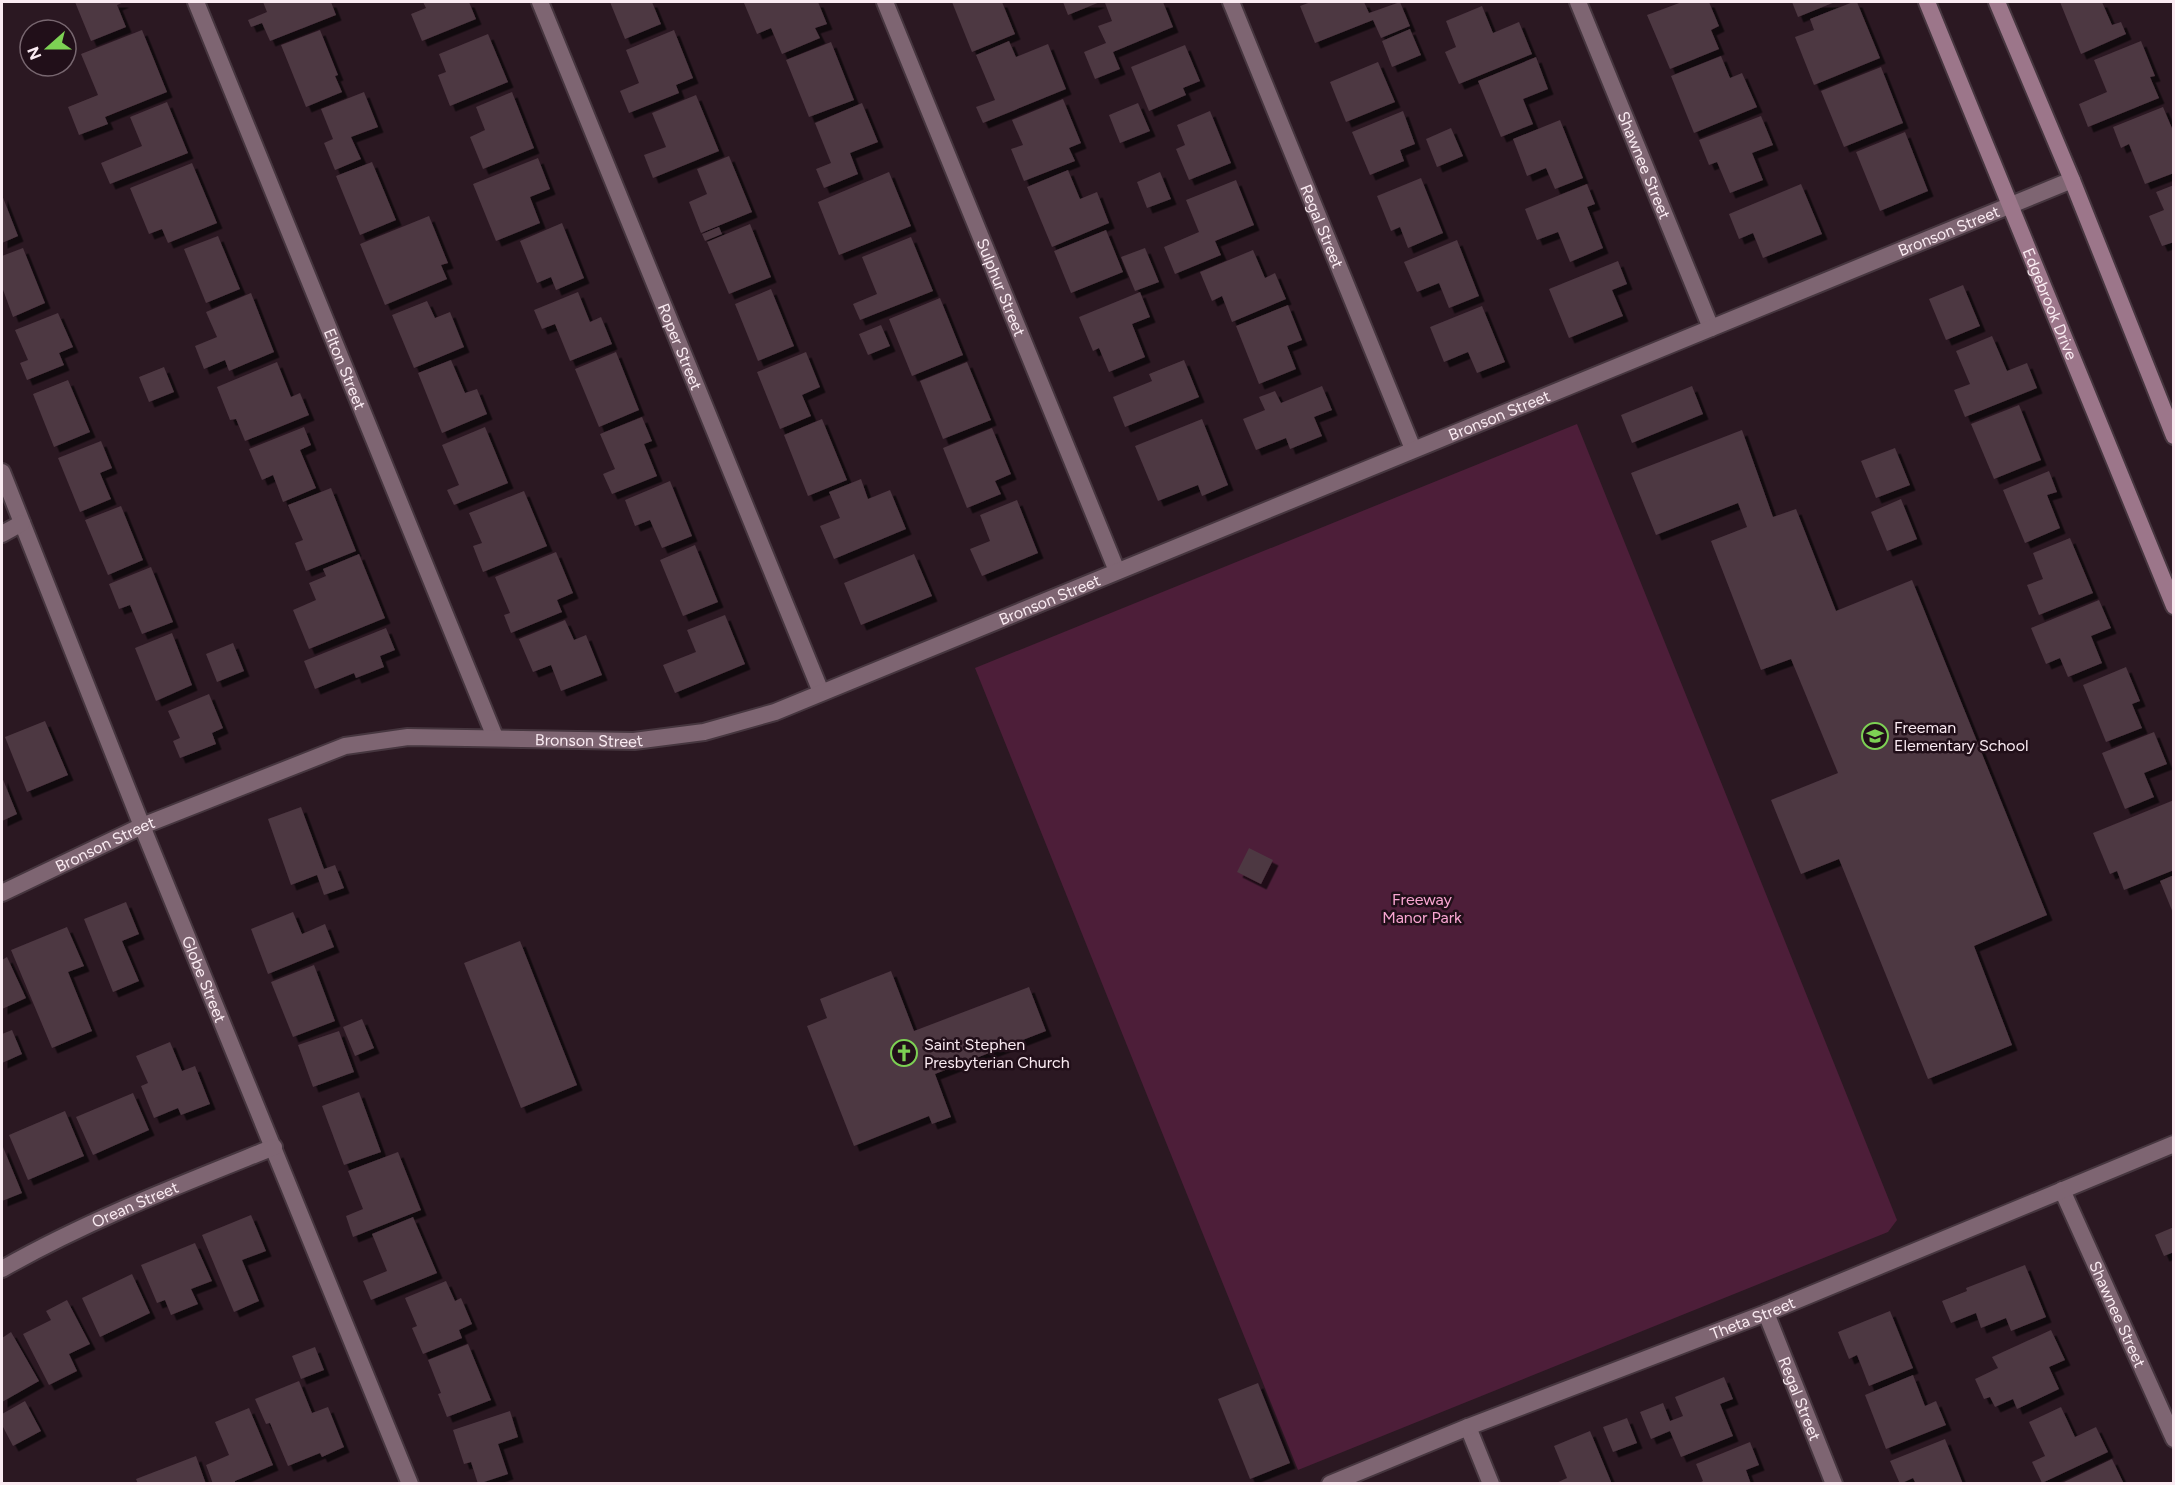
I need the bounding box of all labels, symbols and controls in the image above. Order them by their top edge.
north arrow [18,18,78,78]
text: N [23,44,46,62]
street label: Shawnee Street [1614,108,1674,222]
street label: Regal Street [1296,182,1347,271]
street label: Bronson Street [1895,202,2002,260]
street label: Sulphur Street [972,236,1029,339]
street label: Edgebrook Drive [2019,245,2081,363]
street label: Roper Street [654,301,706,393]
street label: Elton Street [320,326,370,412]
street label: Bronson Street [1446,386,1553,445]
street label: Bronson Street [996,571,1103,629]
place label: Freeman Elementary School [1894,718,2028,755]
school or university icon: Freeman Elementary School [1860,721,1890,751]
street label: Bronson Street [535,730,644,751]
street label: Bronson Street [52,813,158,876]
park label: Freeway Manor Park [1382,890,1462,927]
street label: Globe Street [178,933,230,1025]
place label: Saint Stephen Presbyterian Church [924,1035,1070,1072]
church icon: Saint Stephen Presbyterian Church [889,1038,919,1068]
street label: Orean Street [89,1178,181,1232]
street label: Shawnee Street [2085,1258,2150,1370]
street label: Theta Street [1708,1293,1798,1343]
street label: Regal Street [1774,1354,1825,1443]

